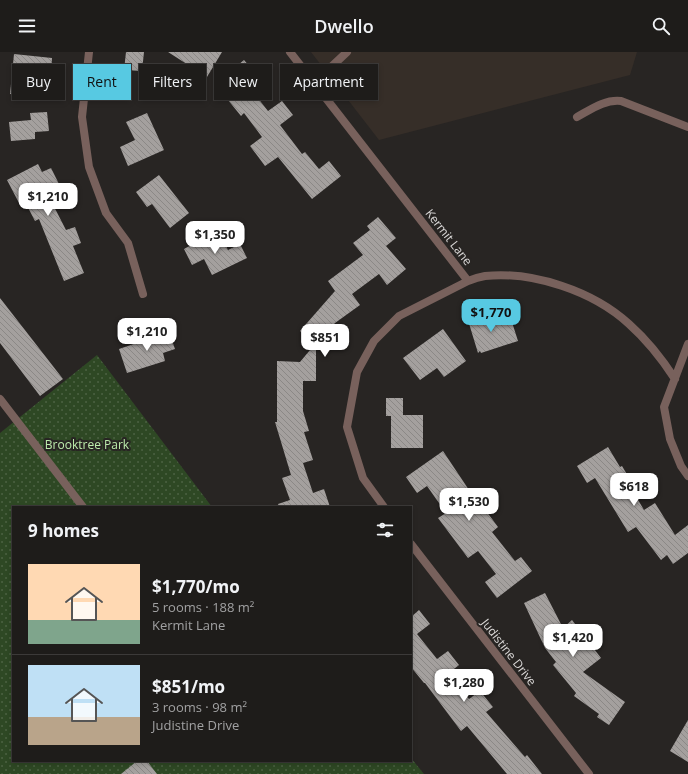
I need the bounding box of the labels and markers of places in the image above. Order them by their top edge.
pin: $1,210 [15,183,81,217]
pin: $1,350 [182,221,248,255]
pin: $1,770 [458,299,524,333]
pin: $1,210 [114,318,180,352]
pin: $851 [301,324,349,358]
pin: $618 [610,473,658,507]
pin: $1,530 [436,488,502,522]
pin: $1,420 [540,624,606,658]
pin: $1,280 [431,669,497,703]

